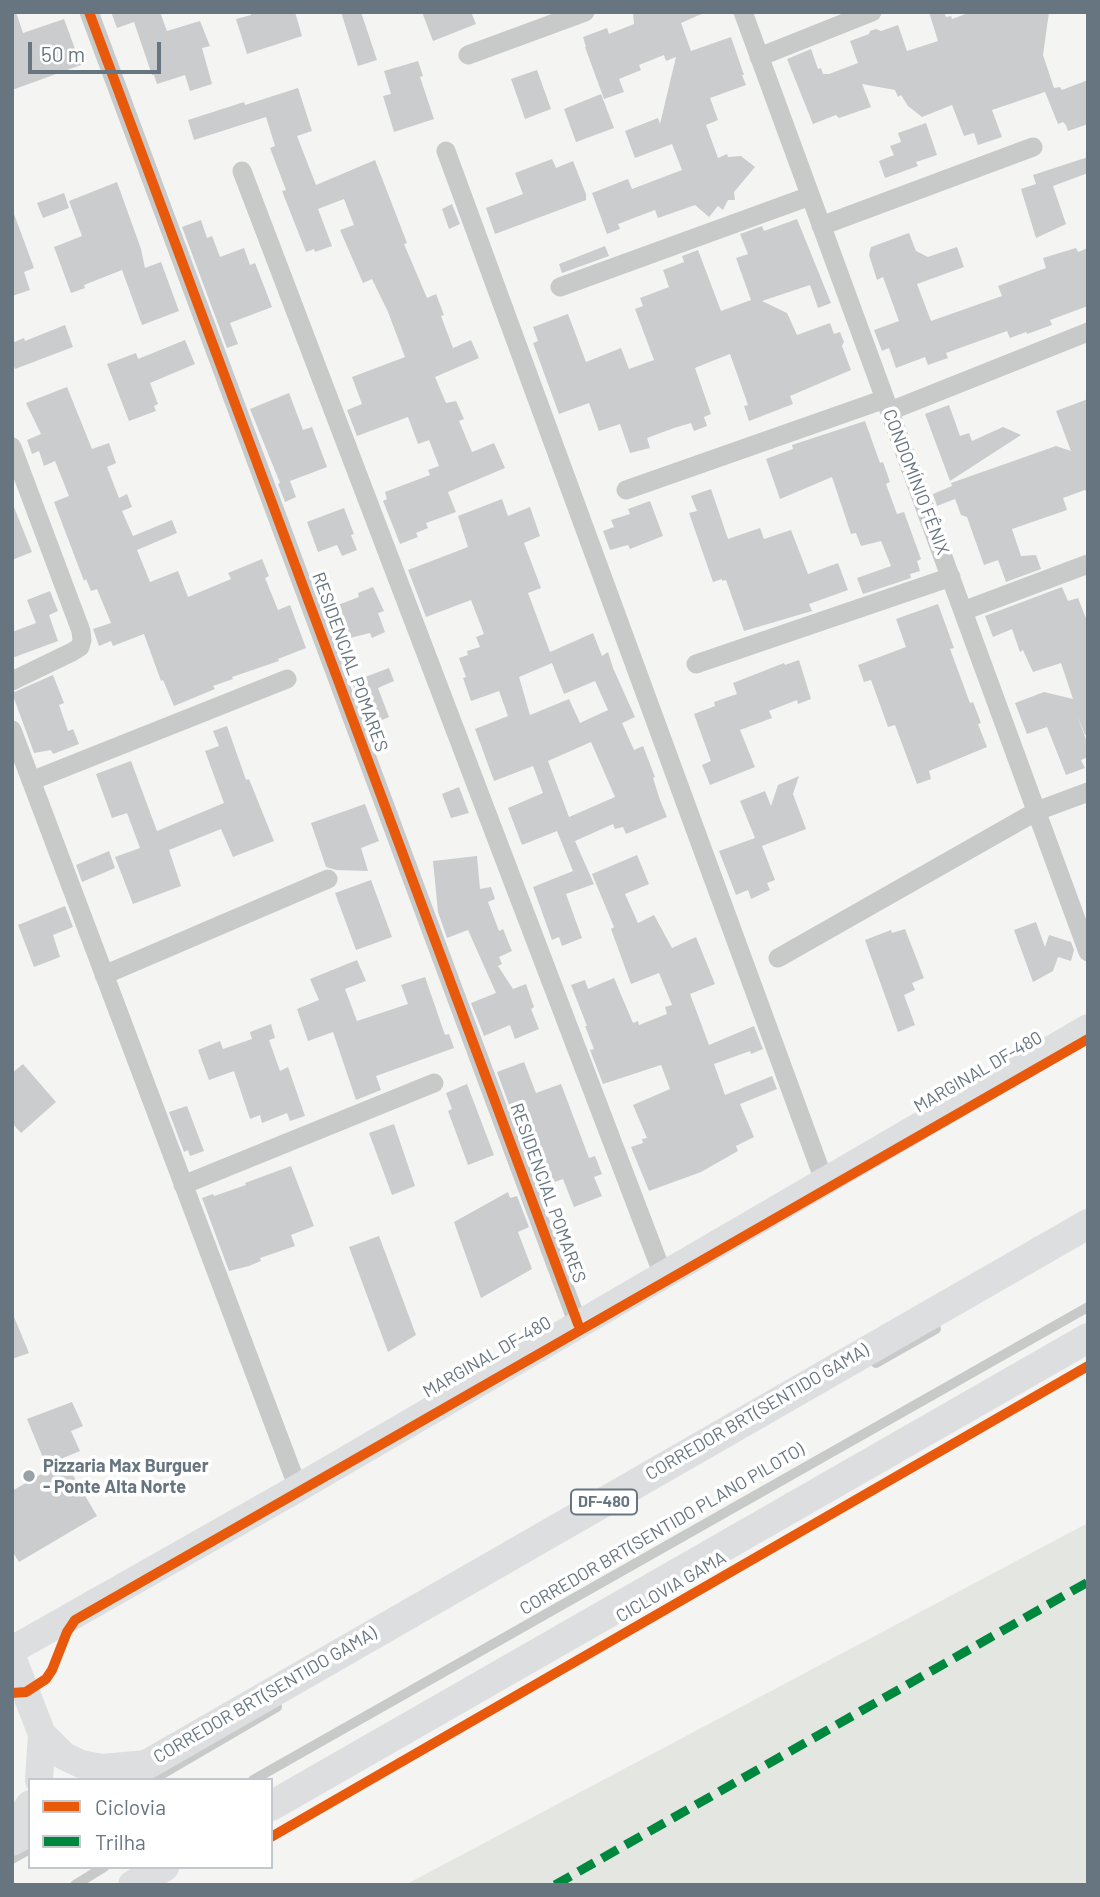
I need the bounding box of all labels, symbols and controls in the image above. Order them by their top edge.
scale bar [32,28,164,72]
text: 50 m [41,41,85,66]
street label: CONDOMÍNIO FÊNIX [878,406,954,558]
street label: RESIDENCIAL POMARES [307,569,393,755]
street label: MARGINAL DF-480 [910,1026,1046,1118]
street label: RESIDENCIAL POMARES [505,1100,591,1286]
street label: MARGINAL DF-480 [419,1311,555,1403]
street label: CORREDOR BRT(SENTIDO GAMA) [642,1339,872,1485]
street label: CORREDOR BRT(SENTIDO PLANO PILOTO) [516,1438,808,1620]
place label: Pizzaria Max Burguer - Ponte Alta Norte [43,1455,209,1498]
marker: Pizzaria Max Burguer - Ponte Alta Norte [21,1468,37,1484]
road number: DF-480 [571,1490,637,1514]
street label: CICLOVIA GAMA [612,1547,730,1627]
street label: CORREDOR BRT(SENTIDO GAMA) [150,1622,380,1768]
legend [28,1778,273,1869]
text: Ciclovia [95,1794,166,1819]
text: Trilha [95,1829,146,1854]

